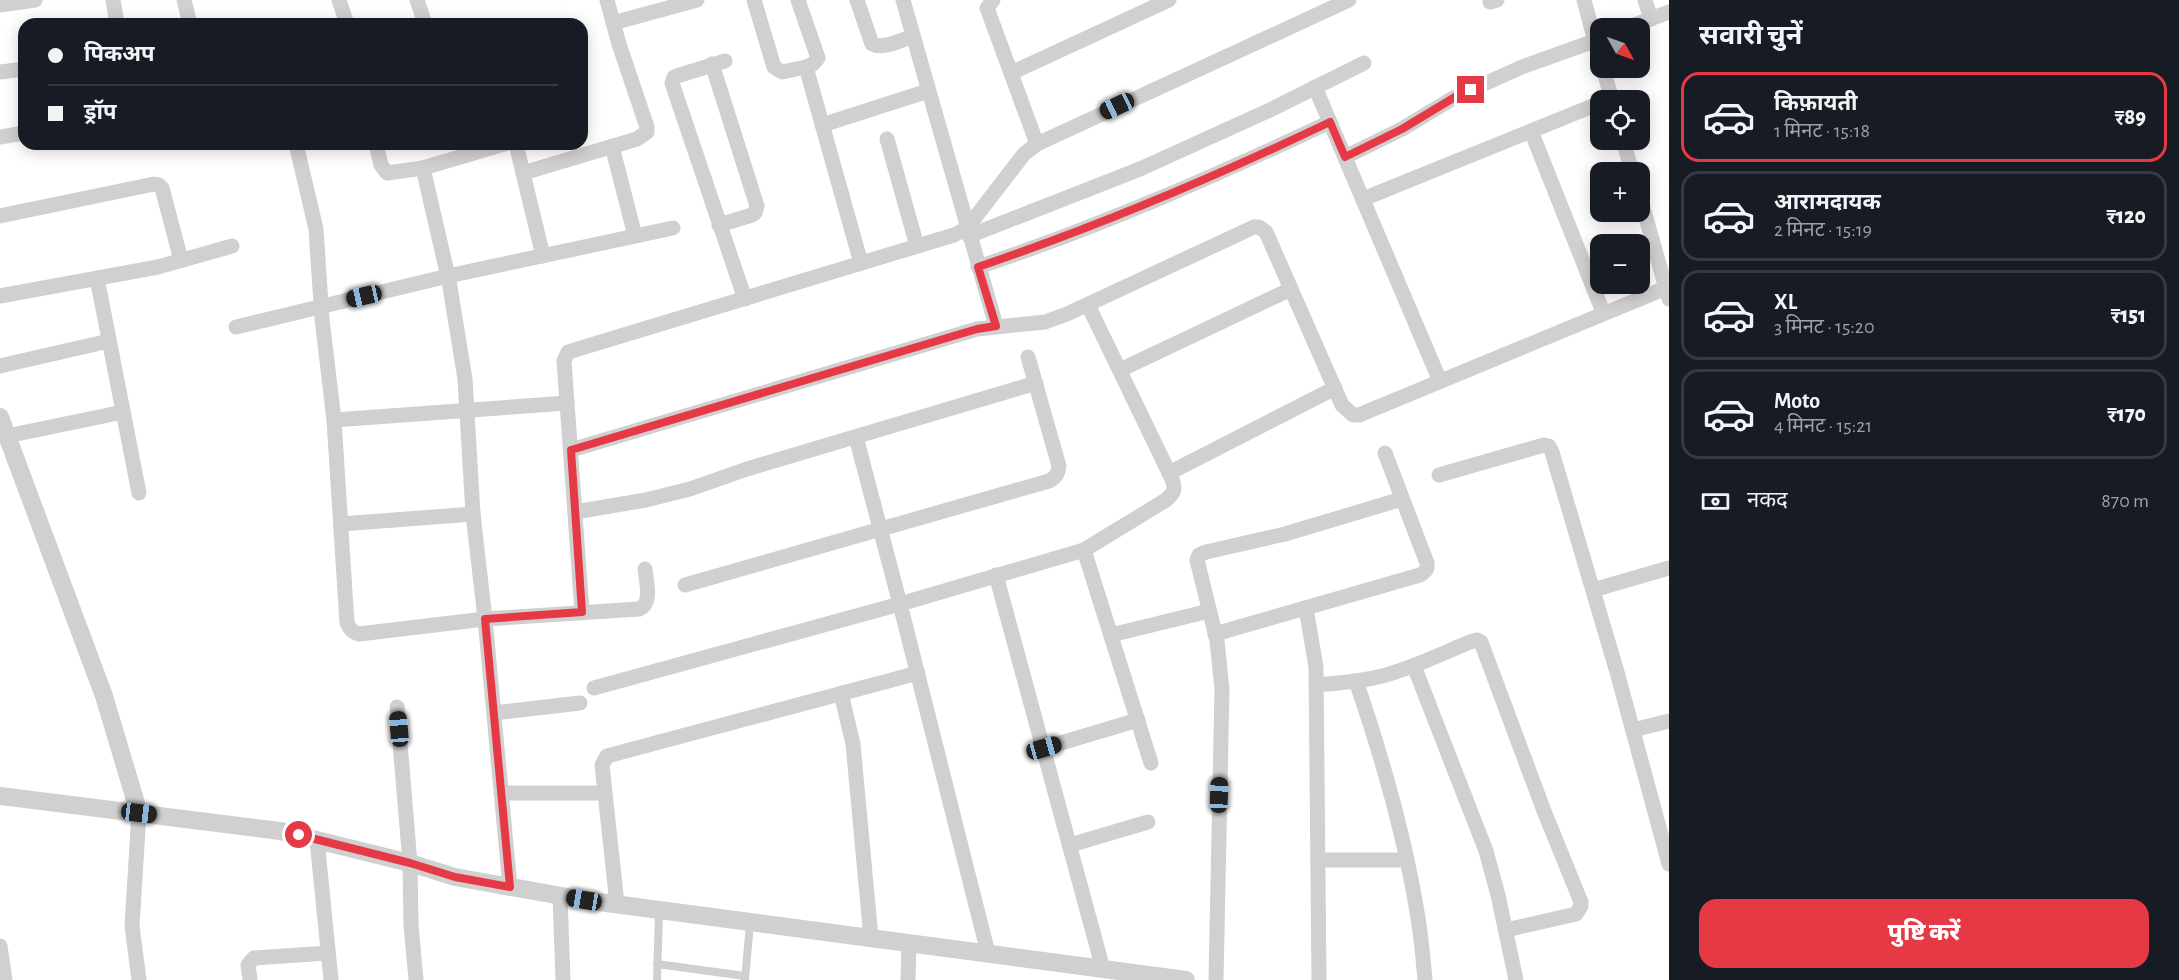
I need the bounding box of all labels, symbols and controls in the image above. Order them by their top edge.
north arrow [1590,18,1650,78]
map controls [1590,18,1650,294]
text: सवारी चुनें [1699,22,1802,49]
text: पिकअप [84,43,155,65]
route end [1457,76,1484,103]
car [1097,90,1137,122]
button: locate [1590,90,1650,150]
icon: car [1702,90,1756,144]
text: किफ़ायती [1774,92,1858,114]
text: ड्रॉप [84,101,117,123]
text: ₹89 [2115,106,2146,128]
text: 1 मिनट · 15:18 [1774,121,1870,141]
button: + [1590,162,1650,222]
icon: car [1702,189,1756,243]
text: आरामदायक [1774,191,1881,213]
text: ₹120 [2106,205,2146,227]
text: 2 मिनट · 15:19 [1774,220,1872,240]
button: − [1590,234,1650,294]
car [344,283,384,309]
icon: car [1702,288,1756,342]
text: XL [1774,291,1797,313]
text: ₹151 [2111,304,2146,326]
text: 3 मिनट · 15:20 [1774,317,1875,337]
icon: car [1702,387,1756,441]
text: Moto [1774,390,1820,412]
text: ₹170 [2107,403,2146,425]
text: 4 मिनट · 15:21 [1774,416,1872,436]
icon: cash [1699,485,1732,518]
text: नकद [1747,489,1788,511]
text: 870 m [2101,491,2149,511]
car [388,710,410,748]
car [1024,734,1064,762]
car [1209,777,1229,813]
car [120,802,158,824]
route start [285,821,312,848]
car [565,888,603,912]
button: पुष्टि करें [1699,899,2149,968]

